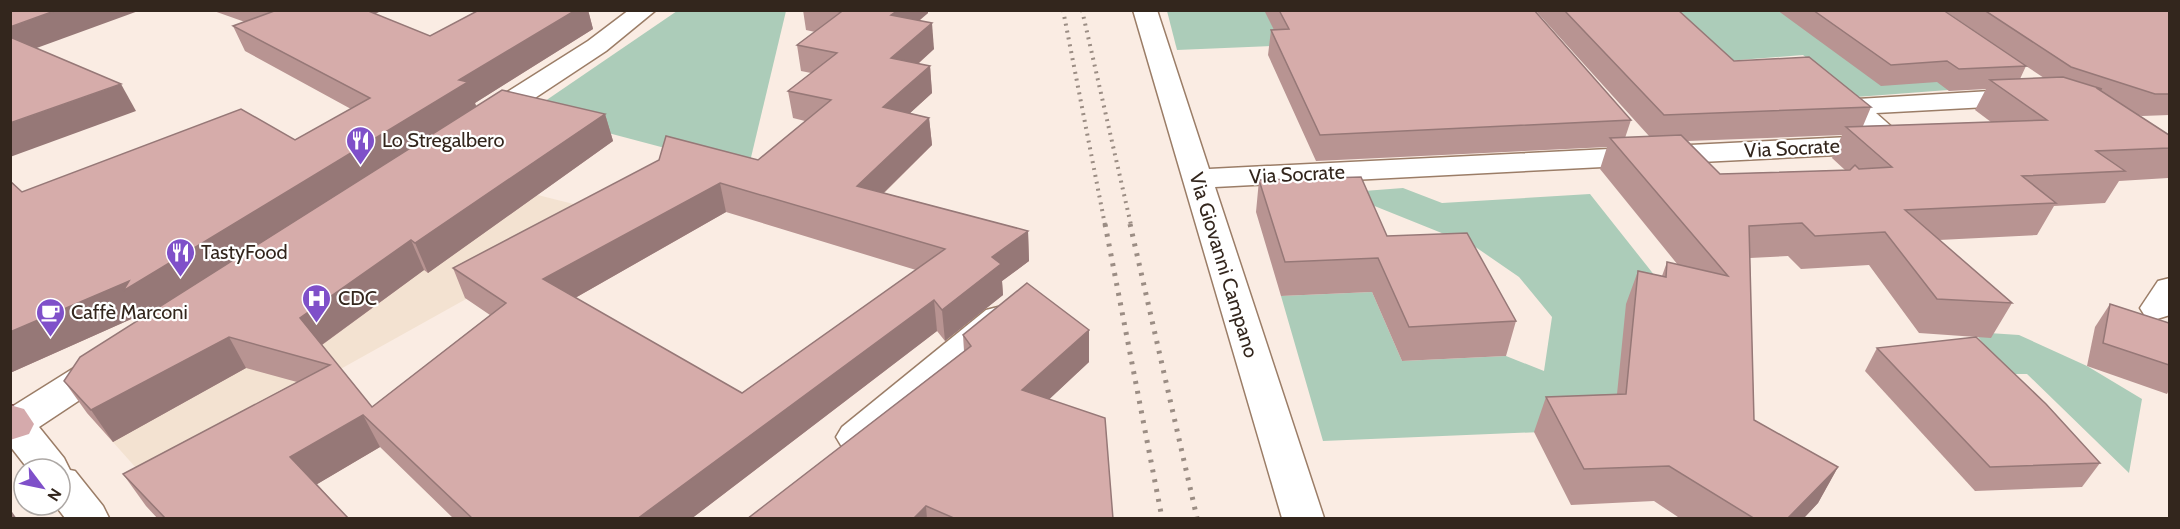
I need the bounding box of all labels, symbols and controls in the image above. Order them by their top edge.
restaurant icon: Lo Stregalbero [345,124,377,166]
place label: Lo Stregalbero [382,128,504,152]
street label: Via Socrate [1744,134,1840,162]
street label: Via Socrate [1249,160,1345,188]
street label: Via Giovanni Campano [1184,169,1264,361]
restaurant icon: TastyFood [164,236,196,278]
place label: TastyFood [201,240,288,264]
hospital icon: CDC [301,282,333,324]
place label: CDC [338,286,377,310]
cafe icon: Caffè Marconi [34,296,66,338]
place label: Caffè Marconi [71,300,188,324]
north arrow [12,457,72,517]
text: N [43,485,65,505]

